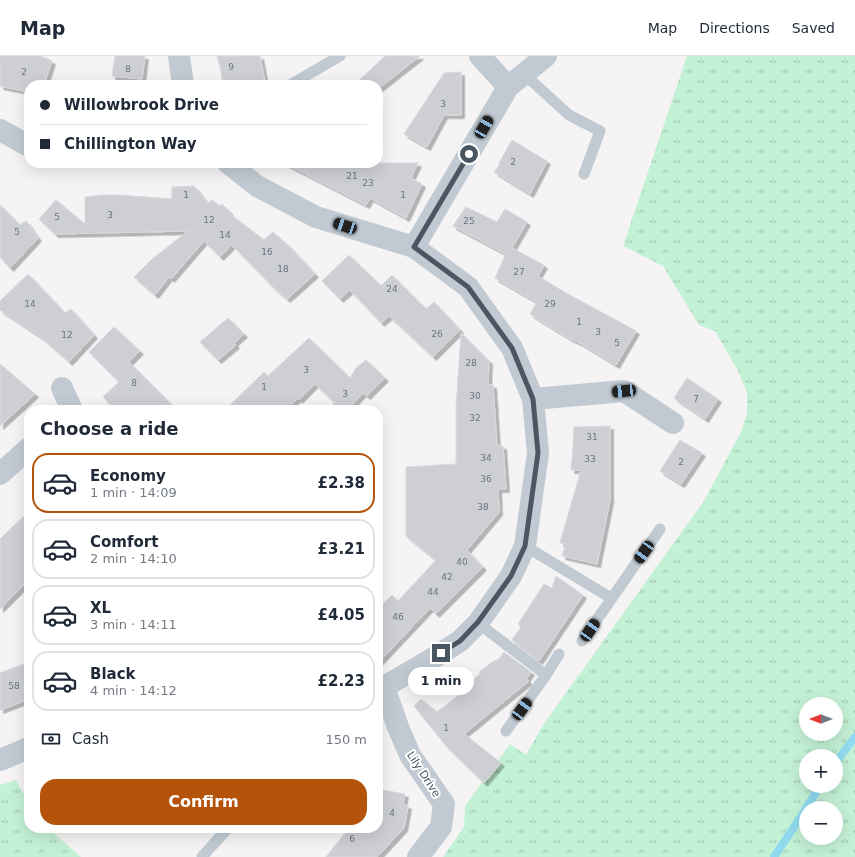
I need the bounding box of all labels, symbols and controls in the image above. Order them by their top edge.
text: Map [20,17,65,39]
text: Map [648,20,677,36]
text: Directions [699,20,770,36]
text: Saved [792,20,835,36]
house number: 9 [228,62,234,72]
house number: 8 [125,64,131,74]
house number: 2 [21,67,27,77]
text: Willowbrook Drive [64,96,219,114]
house number: 3 [440,99,446,109]
car [473,114,495,140]
text: Chillington Way [64,135,197,153]
route start [460,145,478,163]
house number: 2 [510,157,516,167]
house number: 21 [346,171,358,181]
house number: 23 [362,178,374,188]
house number: 1 [183,190,189,200]
house number: 1 [400,190,406,200]
house number: 3 [107,210,113,220]
house number: 5 [54,212,60,222]
house number: 12 [203,215,215,225]
house number: 25 [463,216,475,226]
car [332,217,358,235]
house number: 5 [14,227,20,237]
house number: 14 [219,230,231,240]
house number: 16 [261,247,273,257]
house number: 18 [277,264,289,274]
house number: 27 [513,267,525,277]
house number: 24 [386,284,398,294]
house number: 14 [24,299,36,309]
house number: 29 [544,299,556,309]
house number: 1 [576,317,582,327]
house number: 3 [595,327,601,337]
house number: 26 [431,329,443,339]
house number: 12 [61,330,73,340]
house number: 5 [614,338,620,348]
house number: 28 [465,358,477,368]
house number: 3 [303,365,309,375]
house number: 8 [131,378,137,388]
house number: 1 [261,382,267,392]
car [612,384,636,398]
house number: 3 [342,389,348,399]
house number: 30 [469,391,481,401]
house number: 7 [693,394,699,404]
house number: 32 [469,413,481,423]
text: Choose a ride [40,418,179,439]
house number: 31 [586,432,598,442]
house number: 34 [480,453,492,463]
house number: 33 [584,454,596,464]
house number: 2 [678,457,684,467]
icon: car [42,465,78,501]
text: Economy [90,467,166,485]
text: £2.38 [318,474,365,492]
house number: 36 [480,474,492,484]
text: 1 min · 14:09 [90,485,177,500]
house number: 38 [477,502,489,512]
icon: car [42,531,78,567]
text: Comfort [90,533,158,551]
car [632,539,656,565]
text: £3.21 [318,540,365,558]
text: 2 min · 14:10 [90,551,177,566]
house number: 40 [456,557,468,567]
house number: 42 [441,572,453,582]
house number: 44 [427,587,439,597]
icon: car [42,597,78,633]
text: XL [90,599,111,617]
text: £4.05 [318,606,365,624]
house number: 46 [392,612,404,622]
text: 3 min · 14:11 [90,617,177,632]
car [578,617,602,643]
route end [432,644,450,662]
icon: car [42,663,78,699]
text: Black [90,665,136,683]
callout: 1 min [408,667,474,695]
text: £2.23 [318,672,365,690]
text: 1 min [421,673,461,688]
house number: 58 [8,681,20,691]
text: 4 min · 14:12 [90,683,177,698]
car [510,696,534,722]
north arrow [799,697,843,741]
map controls [799,697,843,845]
house number: 1 [443,723,449,733]
icon: cash [40,728,62,750]
text: Cash [72,730,109,748]
text: 150 m [325,732,367,747]
street label: Lily Drive [404,749,443,800]
button: + [799,749,843,793]
button: Confirm [40,779,367,825]
button: − [799,801,843,845]
house number: 4 [389,808,395,818]
house number: 6 [349,834,355,844]

